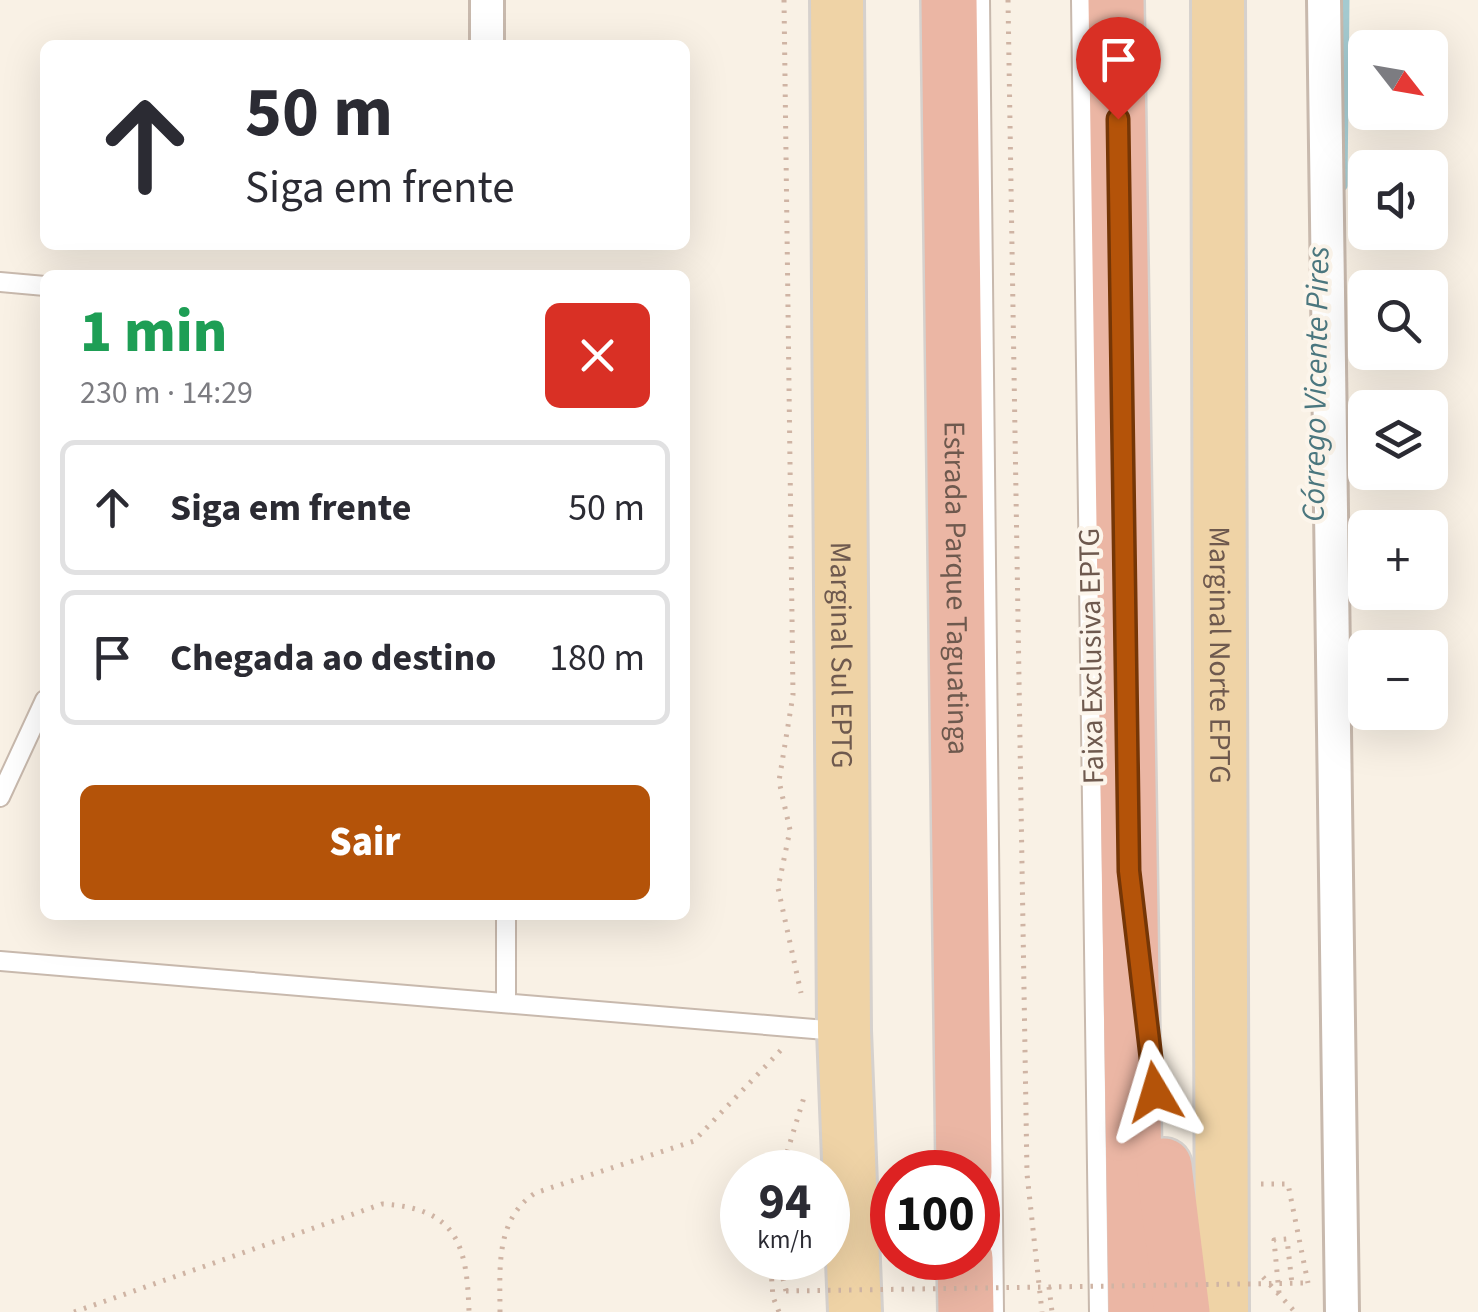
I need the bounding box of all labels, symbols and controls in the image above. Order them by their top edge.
pin [1076,17,1161,120]
north arrow [1348,30,1448,130]
map controls [1348,30,1448,730]
icon: arrive [1091,32,1146,87]
text: 50 m [245,63,393,163]
icon: ahead [80,80,210,210]
button: sound [1348,150,1448,250]
text: Siga em frente [245,156,515,220]
water label: Córrego Vicente Pires [1291,246,1341,522]
button: search [1348,270,1448,370]
text: 1 min [80,290,227,375]
button: close [545,303,650,408]
text: 230 m · 14:29 [80,370,253,416]
button: layers [1348,390,1448,490]
street label: Estrada Parque Taguatinga [932,421,980,755]
icon: ahead [85,480,140,535]
text: Siga em frente [170,481,411,535]
text: 50 m [568,481,645,535]
button: + [1348,510,1448,610]
street label: Marginal Norte EPTG [1198,526,1241,784]
street label: Faixa Exclusiva EPTG [1068,527,1115,785]
street label: Marginal Sul EPTG [819,541,863,769]
icon: arrive [85,630,140,685]
button: − [1348,630,1448,730]
text: Chegada ao destino [170,631,496,685]
text: 180 m [549,631,645,685]
button: Sair [80,785,650,900]
position arrow [1103,1040,1207,1144]
speed limit sign: 100 [870,1150,1000,1280]
text: 94 [759,1167,811,1238]
text: km/h [757,1222,813,1258]

